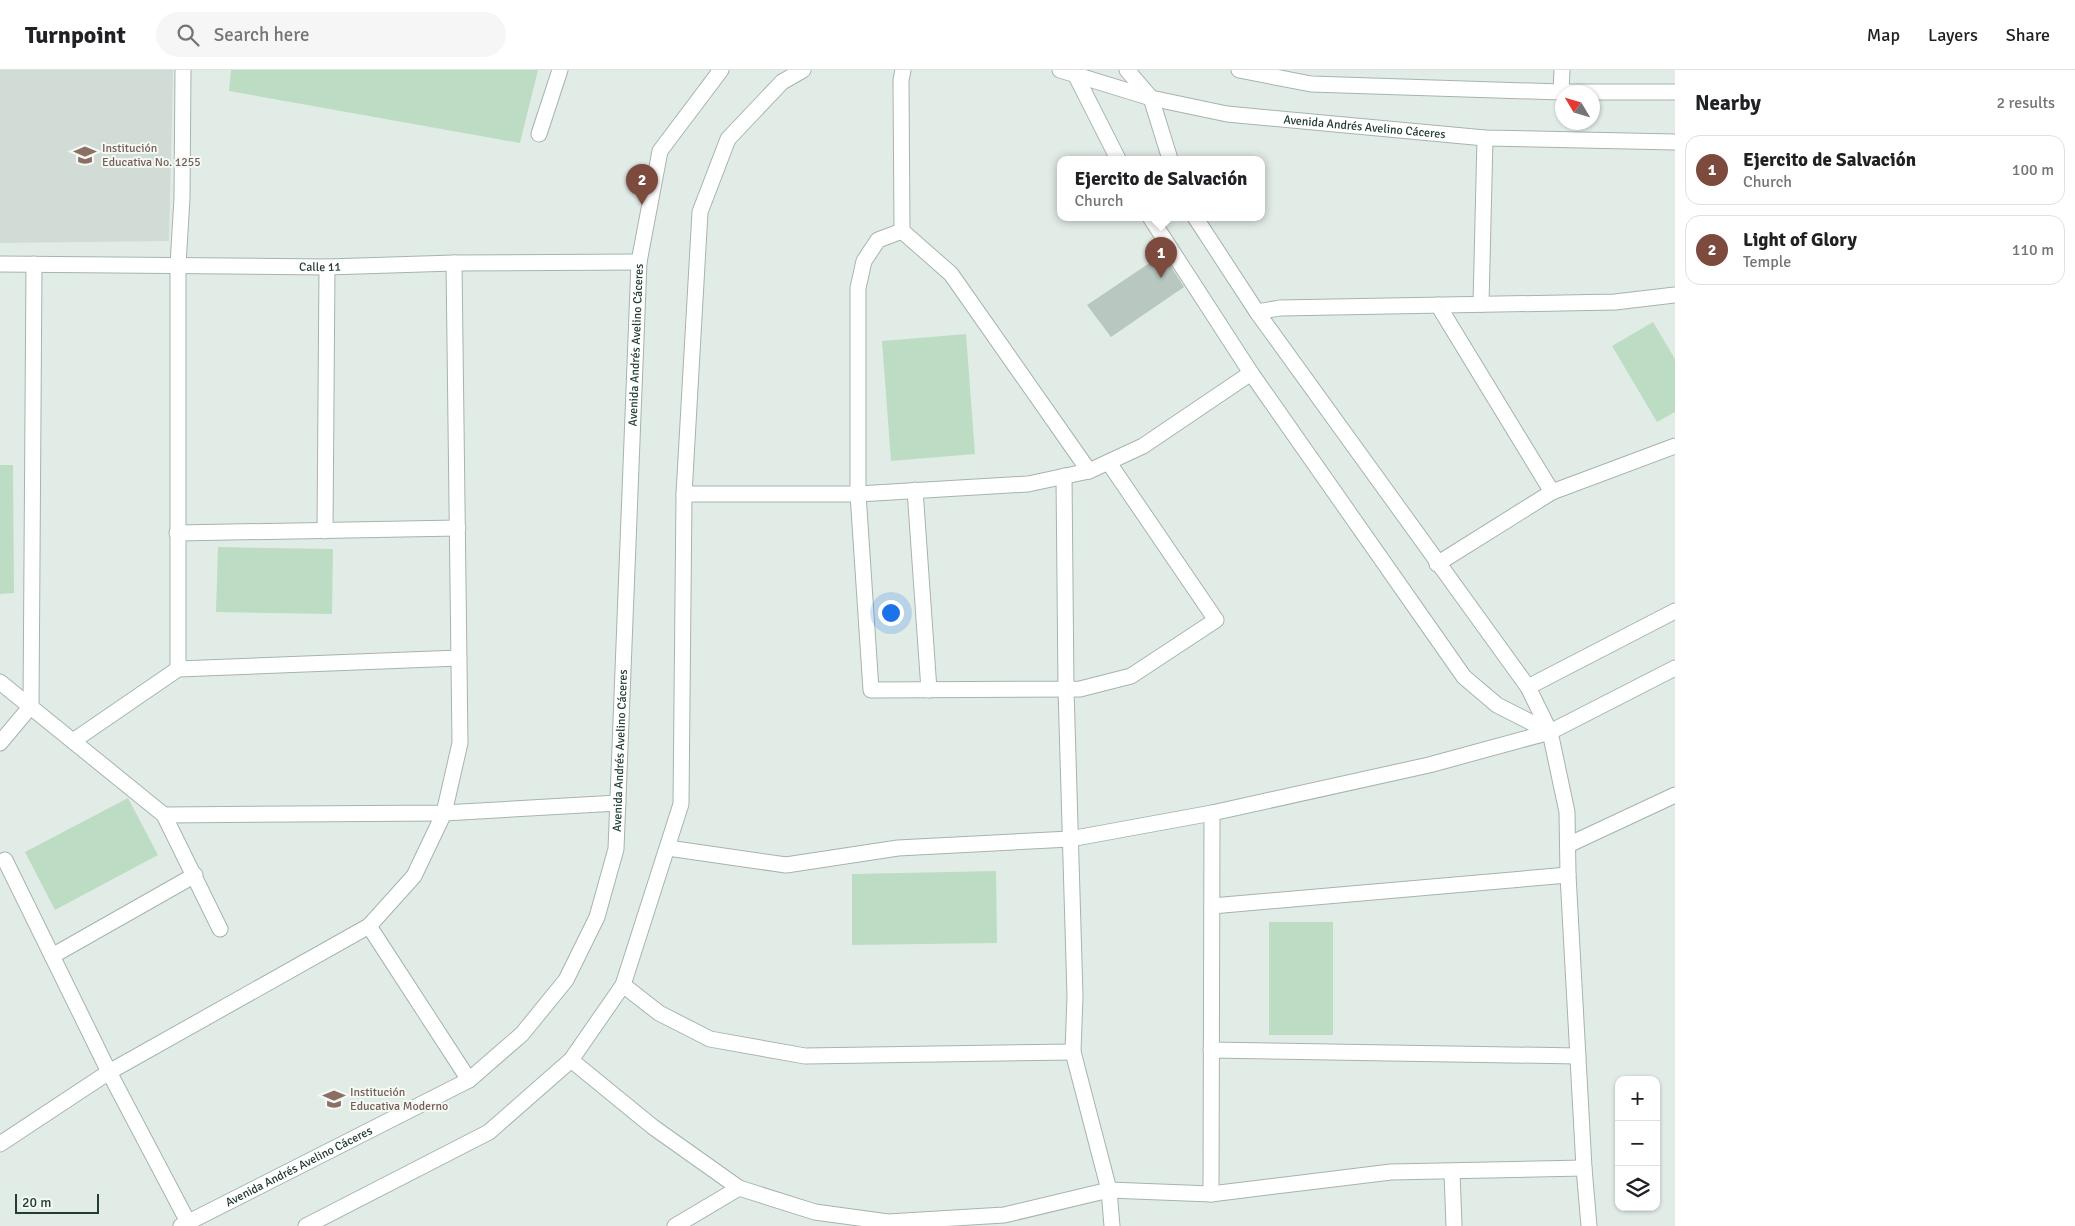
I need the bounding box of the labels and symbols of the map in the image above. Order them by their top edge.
north arrow [1555,85,1600,130]
street label: Avenida Andrés Avelino Cáceres [1283,112,1446,142]
place label: Institución Educativa No. 1255 [102,141,201,170]
school or university icon: Institución Educativa No. 1255 [72,142,98,168]
pin: 2 [626,164,658,205]
pin: 1 [1145,237,1177,278]
street label: Calle 11 [299,259,341,275]
street label: Avenida Andrés Avelino Cáceres [625,263,646,427]
your location [878,600,904,626]
street label: Avenida Andrés Avelino Cáceres [609,669,631,832]
place label: Institución Educativa Moderno [350,1085,448,1114]
school or university icon: Institución Educativa Moderno [321,1086,347,1112]
street label: Avenida Andrés Avelino Cáceres [223,1123,375,1210]
scale bar [15,1191,99,1214]

